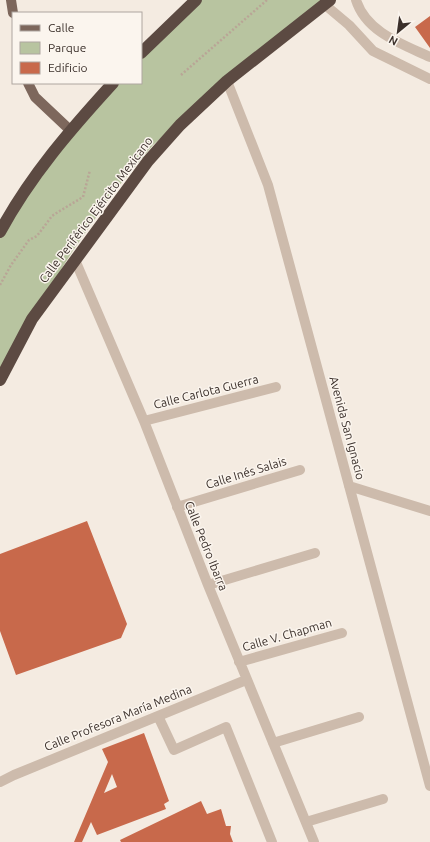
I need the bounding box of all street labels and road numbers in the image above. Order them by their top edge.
street label: Calle Periférico Ejército Mexicano [36,134,155,285]
street label: Calle Carlota Guerra [152,372,260,411]
street label: Avenida San Ignacio [327,375,368,481]
street label: Calle Inés Salais [204,454,288,491]
street label: Calle Pedro Ibarra [183,499,230,593]
street label: Calle V. Chapman [241,616,333,654]
street label: Calle Profesora María Medina [42,682,193,753]

